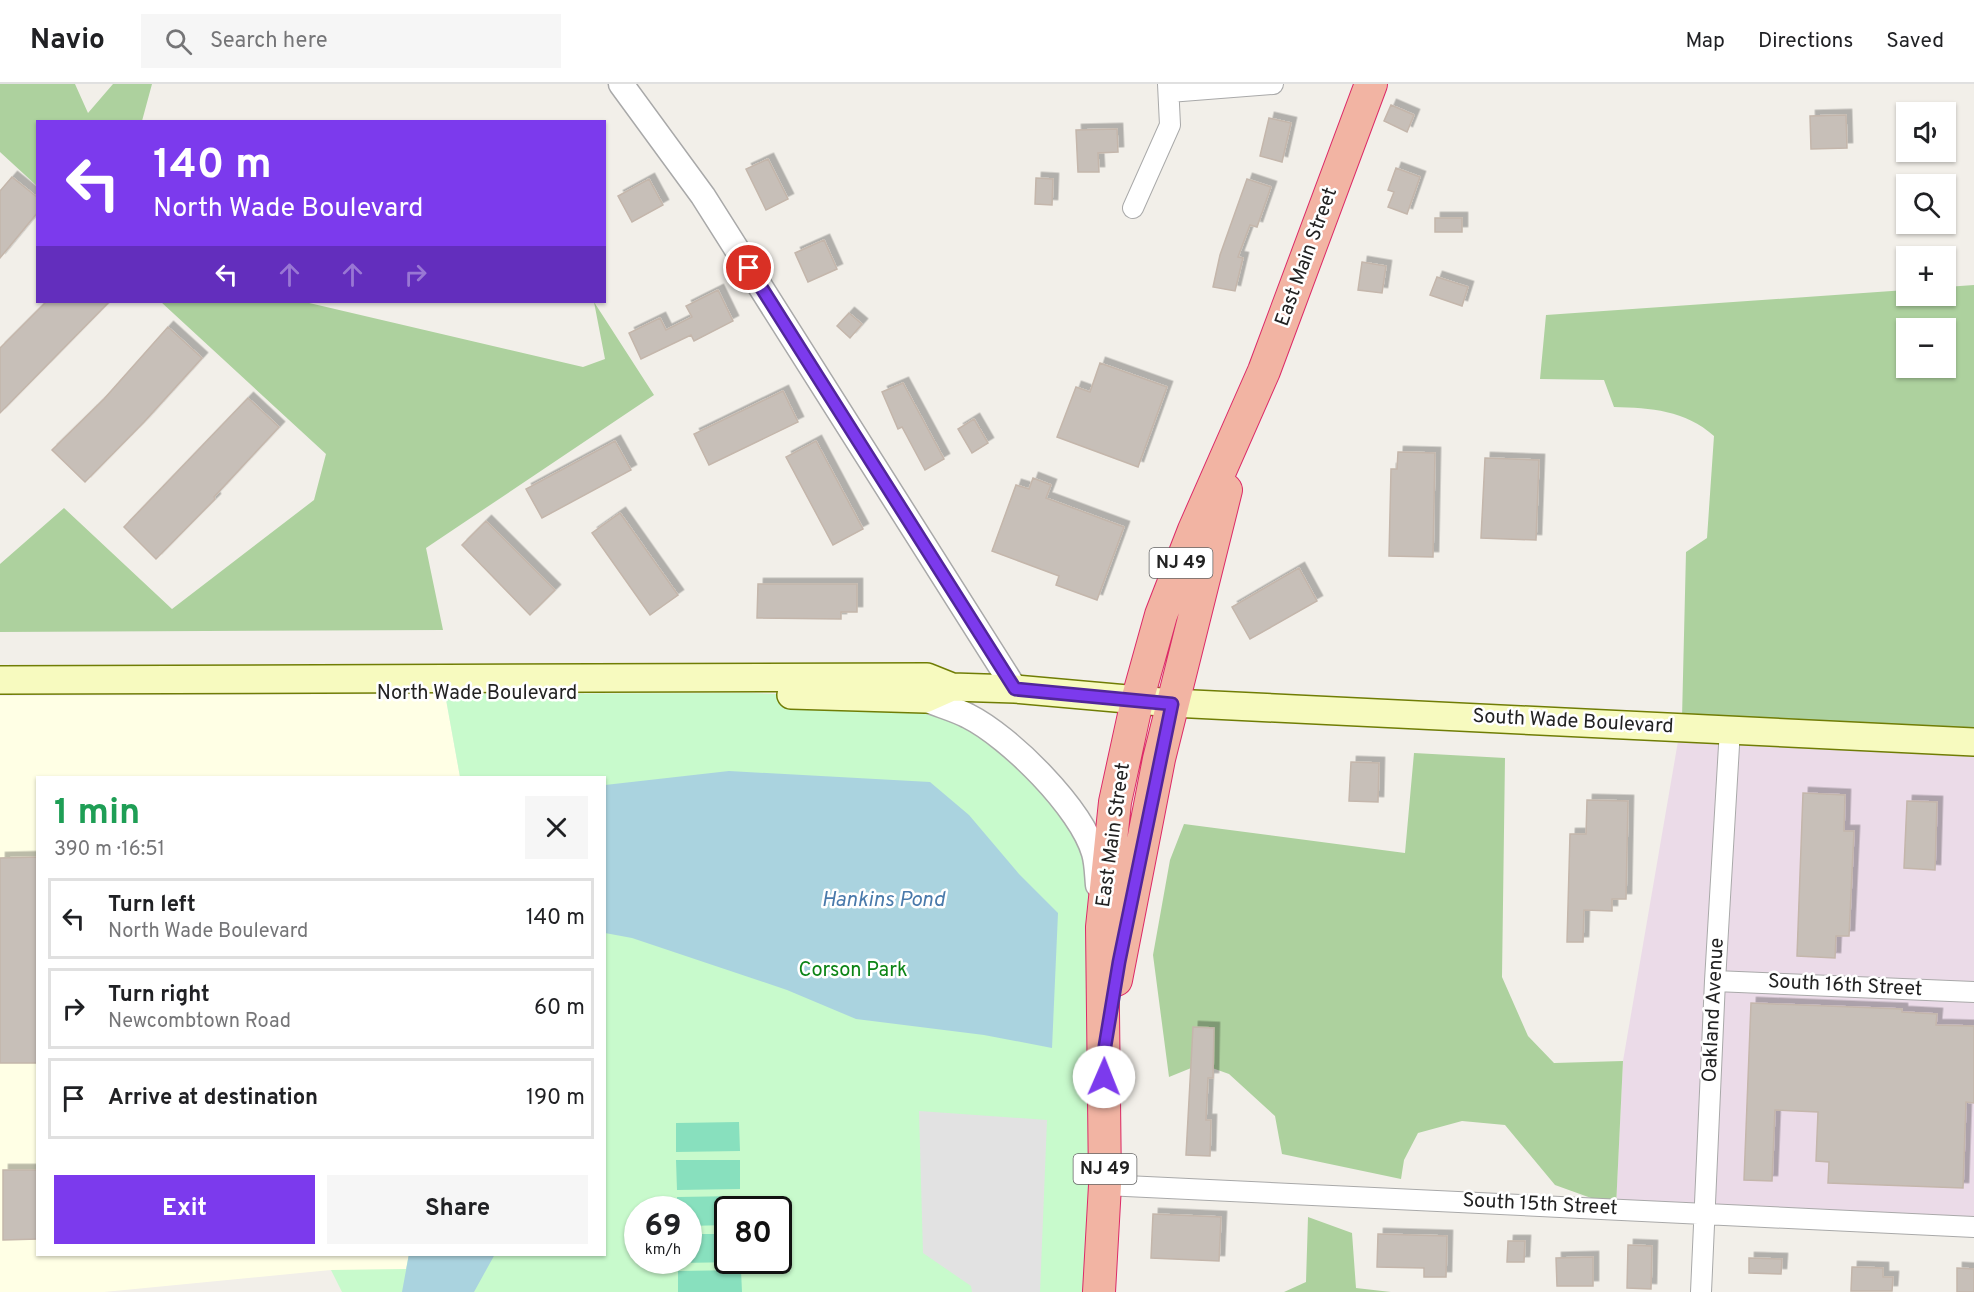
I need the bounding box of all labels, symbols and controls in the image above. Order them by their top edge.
search box [141,14,561,68]
text: Navio [30,23,105,59]
icon: search [162,25,195,58]
text: Search here [210,28,327,55]
text: Map [1685,28,1725,55]
text: Directions [1758,28,1853,55]
text: Saved [1886,28,1944,55]
map controls [1896,102,1956,378]
button: sound [1896,102,1956,162]
text: 140 m [153,140,272,193]
icon: left [54,144,132,222]
button: search [1896,174,1956,234]
street label: East Main Street [1270,184,1344,330]
text: North Wade Boulevard [153,192,423,226]
pin [723,242,774,293]
button: + [1896,246,1956,306]
icon: arrive [732,251,765,284]
icon: left [210,258,243,291]
icon: ahead [273,258,306,291]
icon: ahead [336,258,369,291]
icon: right [399,258,432,291]
button: − [1896,318,1956,378]
road number: NJ 49 [1150,548,1212,578]
street label: North Wade Boulevard [377,681,577,707]
street label: South Wade Boulevard [1472,704,1674,740]
street label: East Main Street [1091,761,1137,909]
text: 1 min [54,791,140,837]
button: close [525,796,588,859]
text: 390 m · 16:51 [54,837,165,863]
water label: Hankins Pond [821,887,946,914]
text: Turn left [108,892,196,919]
icon: left [57,902,90,935]
text: 140 m [526,905,585,932]
text: North Wade Boulevard [108,919,308,945]
street label: Oakland Avenue [1697,937,1731,1083]
park label: Corson Park [798,958,908,984]
street label: South 16th Street [1767,969,1923,1003]
text: Turn right [108,982,210,1009]
icon: right [57,992,90,1025]
text: 60 m [534,995,585,1022]
text: Newcombtown Road [108,1009,291,1035]
position arrow [1072,1045,1136,1109]
icon: arrive [57,1082,90,1115]
text: Arrive at destination [108,1085,318,1112]
text: 190 m [526,1085,585,1112]
road number: NJ 49 [1074,1154,1136,1184]
button: Exit [54,1175,315,1244]
button: Share [327,1175,588,1244]
street label: South 15th Street [1462,1188,1618,1222]
speed limit sign: 80 [714,1196,792,1274]
text: 69 [645,1209,681,1246]
text: km/h [645,1241,681,1260]

